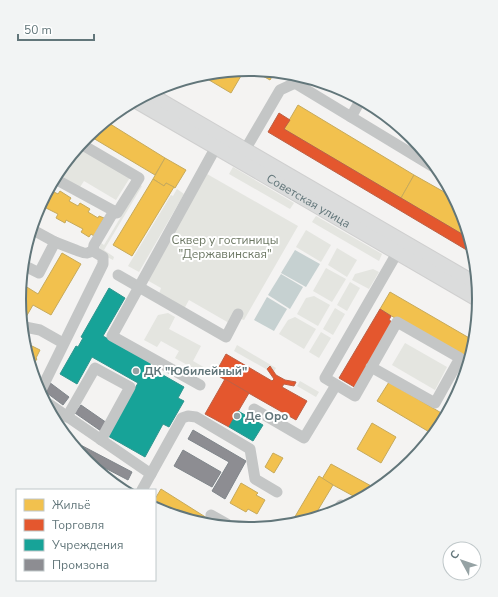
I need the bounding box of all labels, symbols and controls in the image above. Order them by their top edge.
scale bar [18,16,94,42]
text: 50 m [24,22,52,38]
street label: Советская улица [263,170,353,232]
park label: Сквер у гостиницы "Державинская" [171,232,279,262]
place label: ДК "Юбилейный" [144,363,247,379]
marker: ДК "Юбилейный" [131,366,141,376]
place label: Де Оро [245,408,288,424]
marker: Де Оро [232,411,242,421]
legend [16,489,156,581]
text: Жильё [52,497,90,513]
text: Торговля [52,517,104,533]
text: Учреждения [51,537,124,553]
north arrow [442,541,482,581]
text: С [447,547,463,563]
text: Промзона [52,557,109,573]

